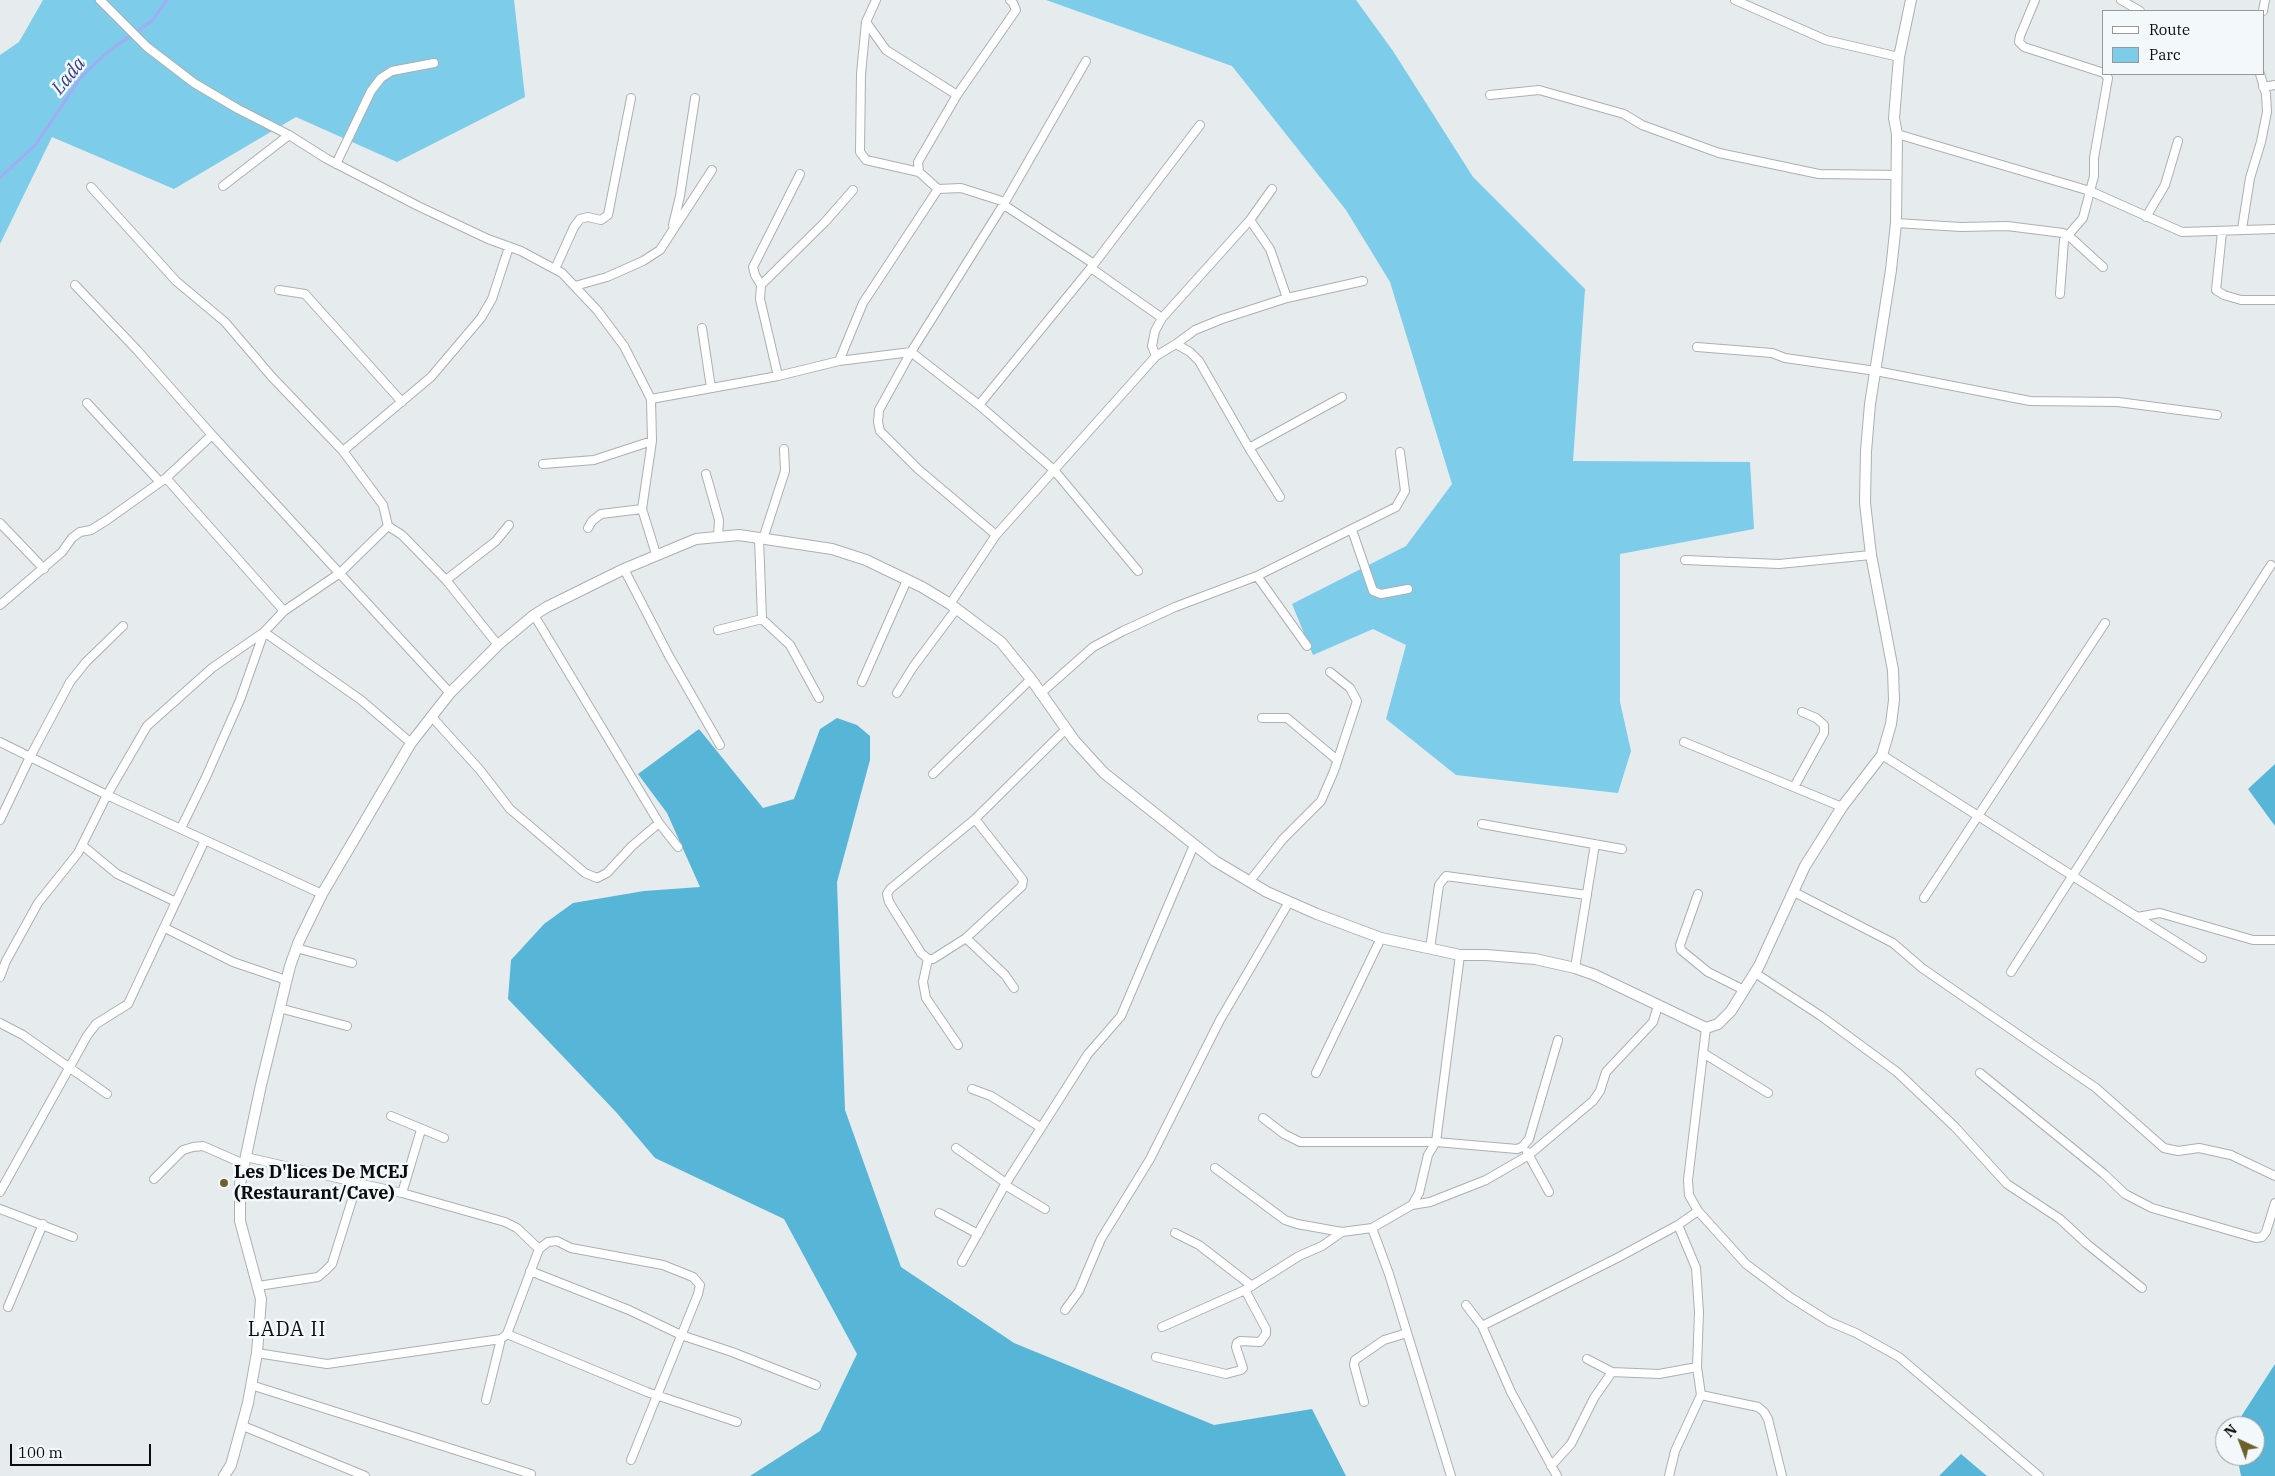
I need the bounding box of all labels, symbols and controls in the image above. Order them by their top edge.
legend [2102,10,2265,75]
text: Route [2149,20,2190,39]
text: Parc [2149,45,2181,64]
water label: Lada [47,53,91,99]
place label: Les D'lices De MCEJ (Restaurant/Cave) [234,1162,409,1204]
marker: Les D'lices De MCEJ (Restaurant/Cave) [218,1177,230,1189]
district label: LADA II [247,1318,327,1342]
north arrow [2215,1416,2265,1466]
text: N [2220,1420,2241,1441]
scale bar [12,1434,154,1466]
text: 100 m [18,1443,63,1462]

